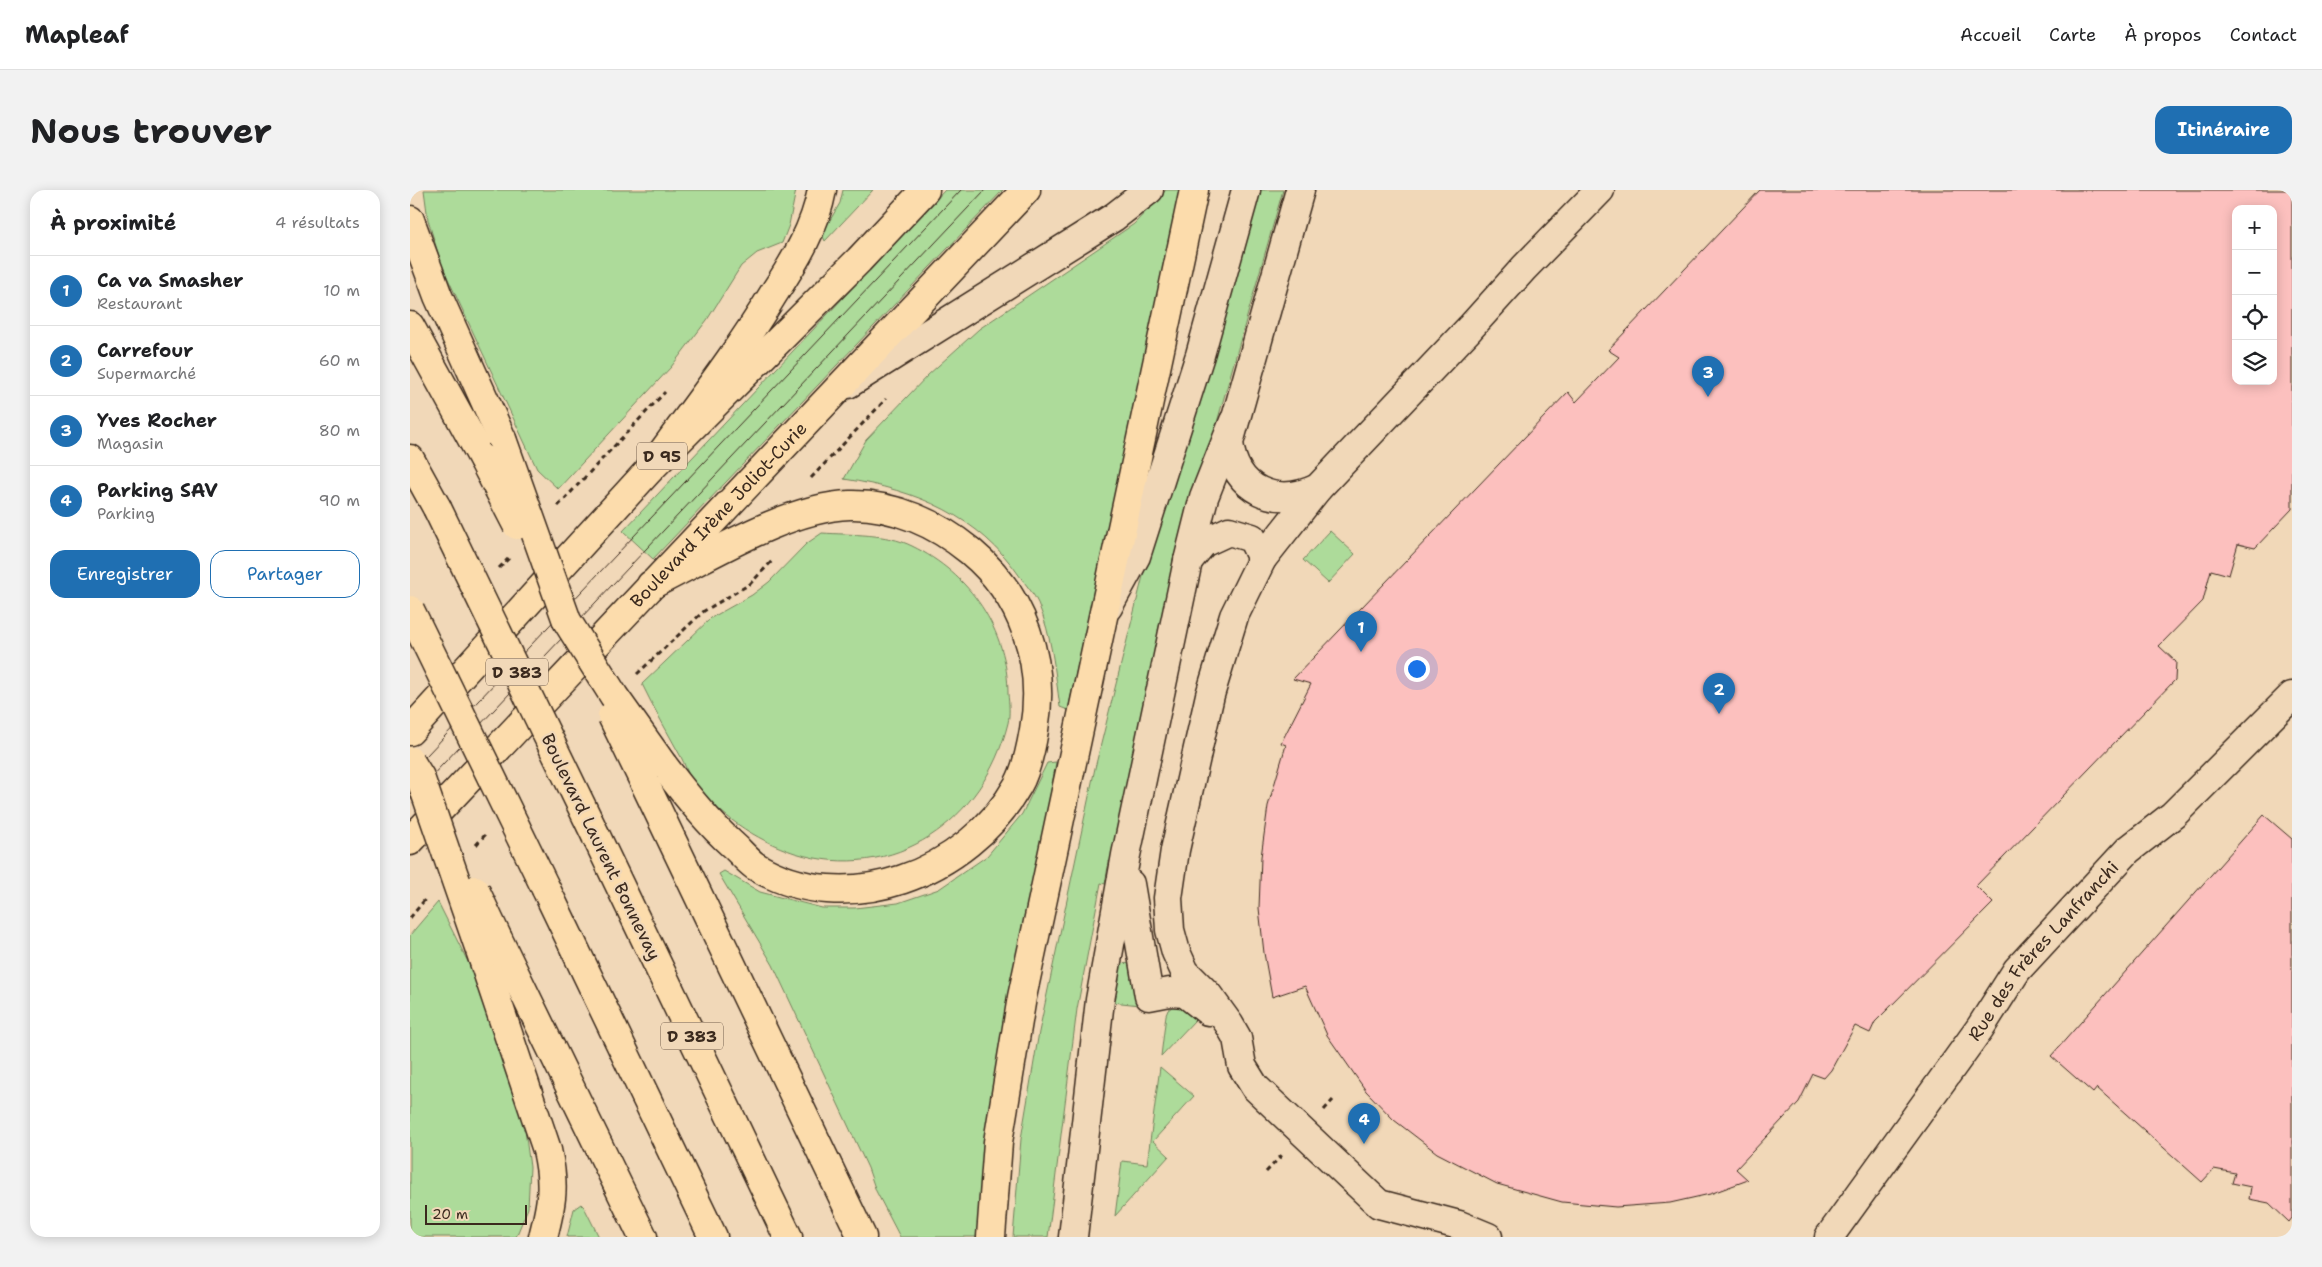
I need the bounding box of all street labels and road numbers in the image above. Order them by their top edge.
street label: Boulevard Irène Joliot-Curie [625,417,812,613]
road number: D 95 [637,442,687,470]
road number: D 383 [486,658,548,686]
street label: Boulevard Laurent Bonnevay [535,730,667,964]
street label: Rue des Frères Lanfranchi [1963,856,2124,1046]
road number: D 383 [661,1022,723,1049]

